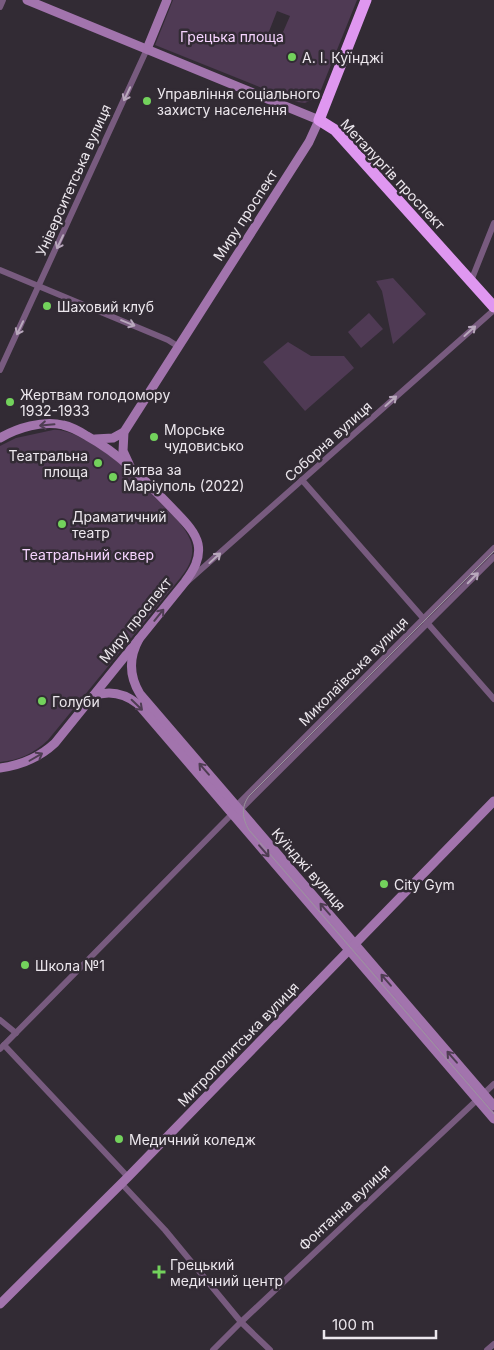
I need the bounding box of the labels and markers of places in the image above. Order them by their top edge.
place label: А. І. Куїнджі [302,49,384,66]
marker: А. І. Куїнджі [286,51,298,63]
place label: Управління соціального захисту населення [157,85,320,118]
marker: Управління соціального захисту населення [141,95,153,107]
place label: Шаховий клуб [57,298,154,315]
marker: Шаховий клуб [41,300,53,312]
place label: Жертвам голодомору 1932-1933 [20,386,170,419]
marker: Жертвам голодомору 1932-1933 [4,396,16,408]
place label: Морське чудовисько [164,421,244,454]
marker: Морське чудовисько [148,431,160,443]
place label: Театральна площа [9,447,88,480]
marker: Театральна площа [92,457,104,469]
place label: Битва за Маріуполь (2022) [123,461,244,494]
marker: Битва за Маріуполь (2022) [107,471,119,483]
place label: Драматичний театр [72,508,167,541]
marker: Драматичний театр [56,518,68,530]
place label: Голуби [52,693,100,710]
marker: Голуби [36,695,48,707]
place label: City Gym [394,876,455,893]
marker: City Gym [378,878,390,890]
place label: Школа №1 [35,957,105,974]
marker: Школа №1 [19,959,31,971]
place label: Медичний коледж [129,1131,256,1148]
marker: Медичний коледж [113,1133,125,1145]
place label: Грецький медичний центр [170,1256,283,1289]
marker: Грецький медичний центр [152,1265,166,1279]

